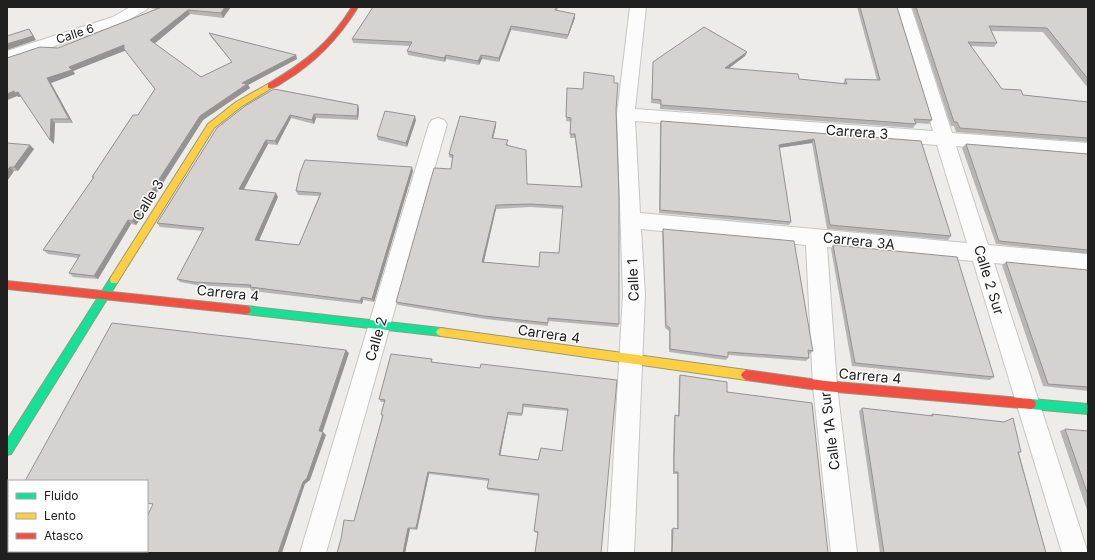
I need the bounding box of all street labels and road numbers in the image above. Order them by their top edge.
street label: Calle 6 [54,20,96,47]
street label: Carrera 3 [825,121,889,142]
street label: Calle 3 [128,176,167,224]
street label: Carrera 3A [822,228,896,253]
street label: Calle 2 Sur [971,243,1008,317]
street label: Calle 1 [623,258,642,302]
street label: Carrera 4 [196,281,260,304]
street label: Calle 2 [361,315,390,363]
street label: Carrera 4 [517,321,581,346]
street label: Carrera 4 [838,364,902,387]
street label: Calle 1A Sur [816,391,843,471]

